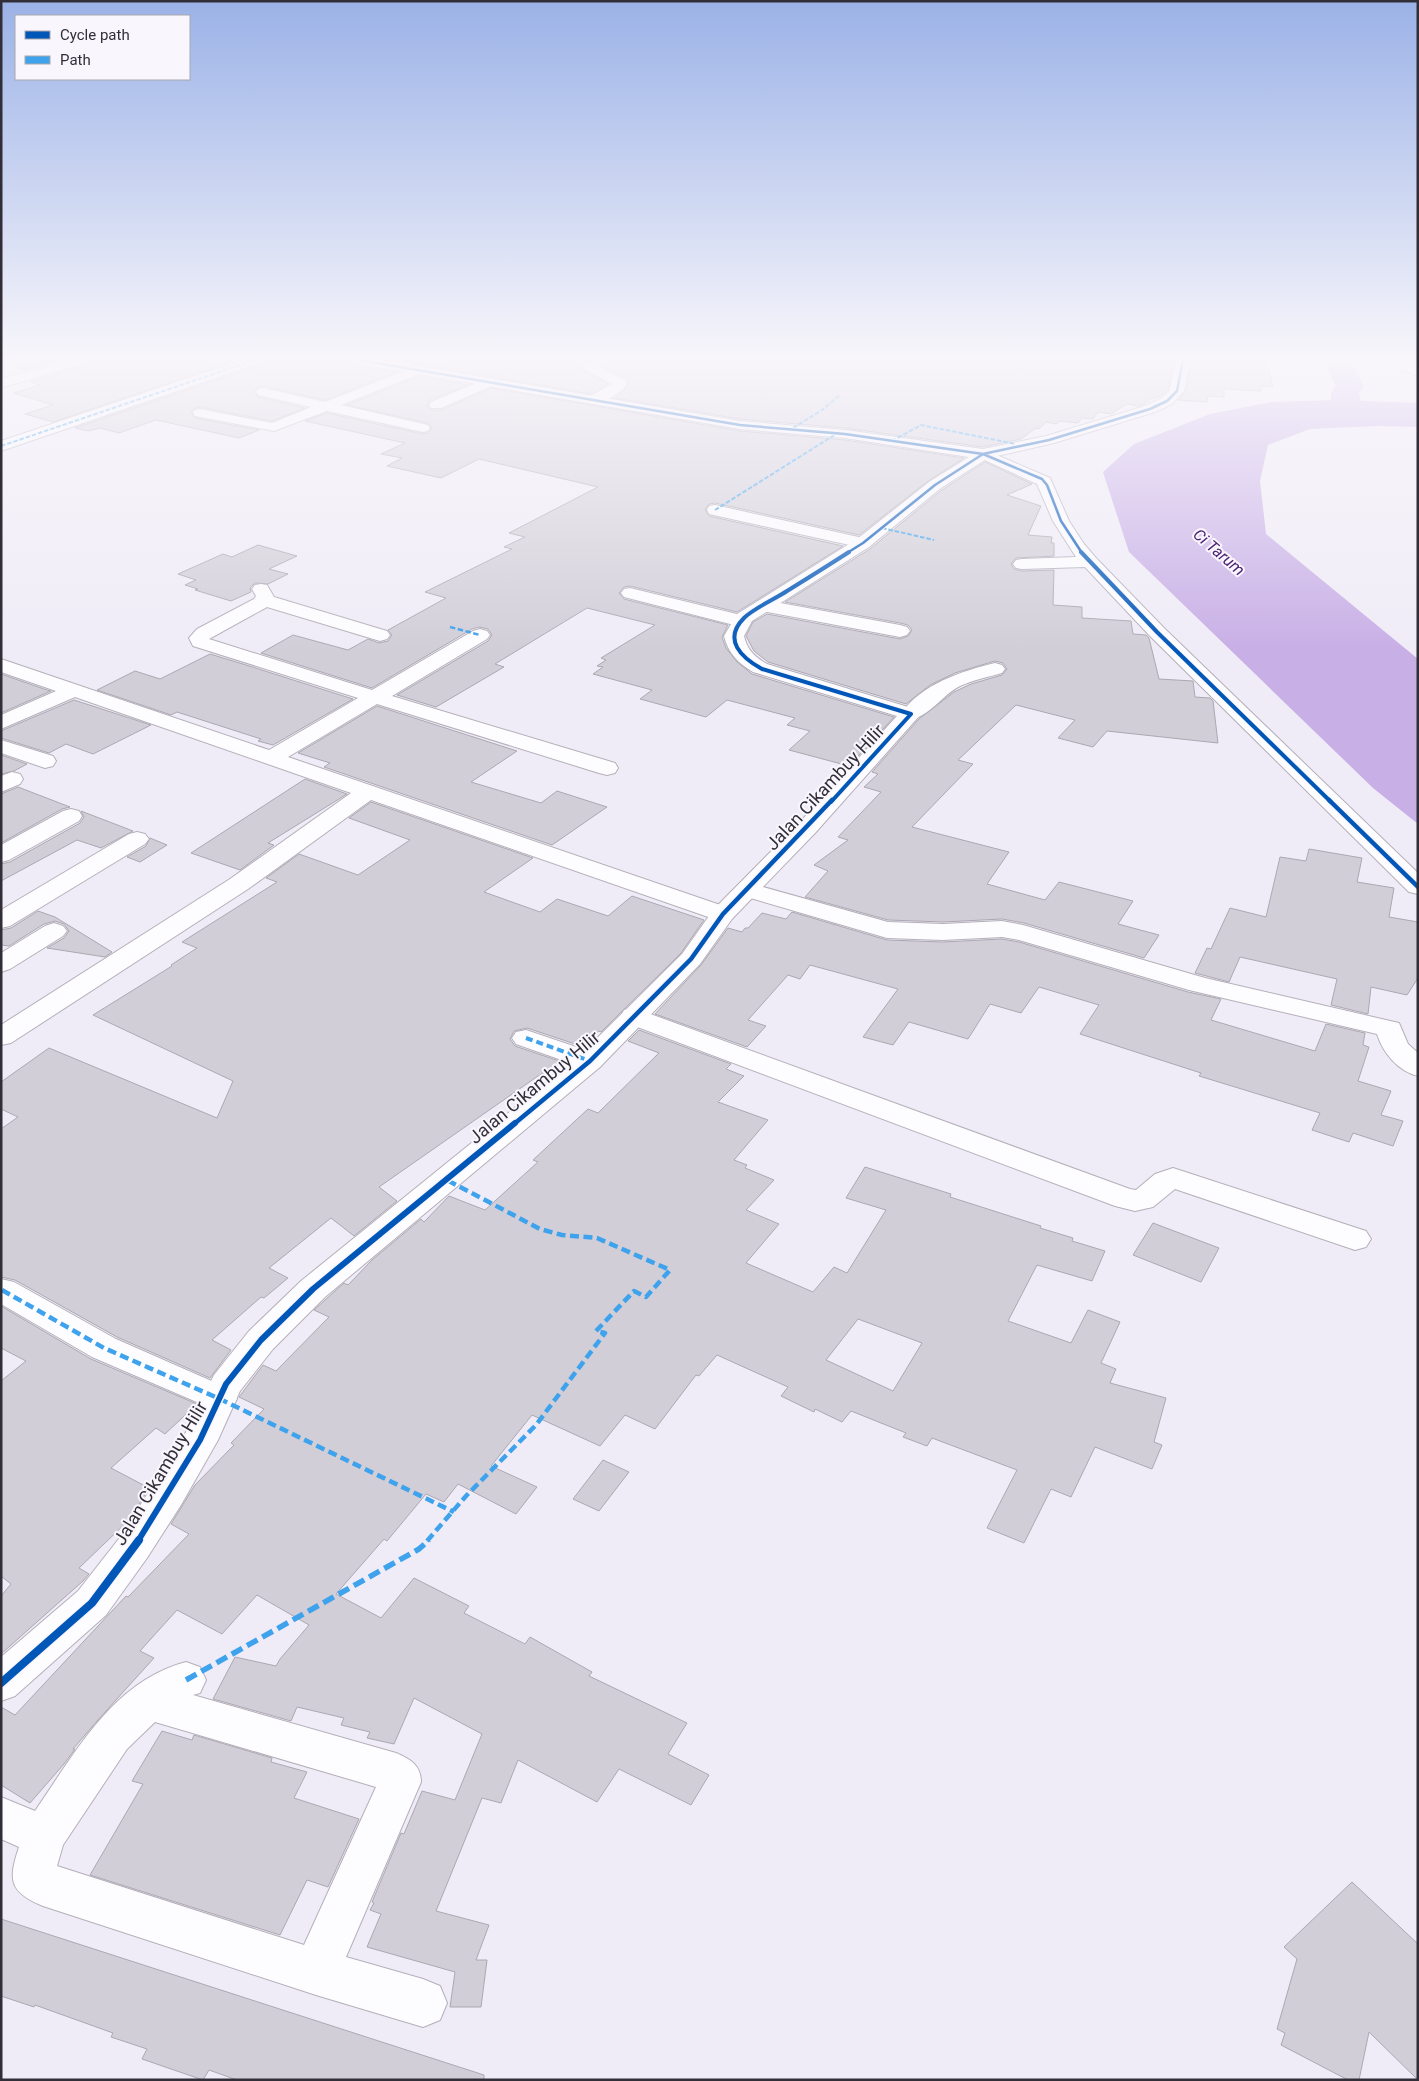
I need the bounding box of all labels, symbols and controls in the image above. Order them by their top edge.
legend [15,15,190,80]
text: Cycle path [60,26,130,44]
text: Path [60,51,91,69]
water label: Ci Tarum [1189,525,1249,579]
street label: Jalan Cikambuy Hilir [761,720,889,854]
street label: Jalan Cikambuy Hilir [464,1026,604,1148]
street label: Jalan Cikambuy Hilir [109,1397,211,1549]

